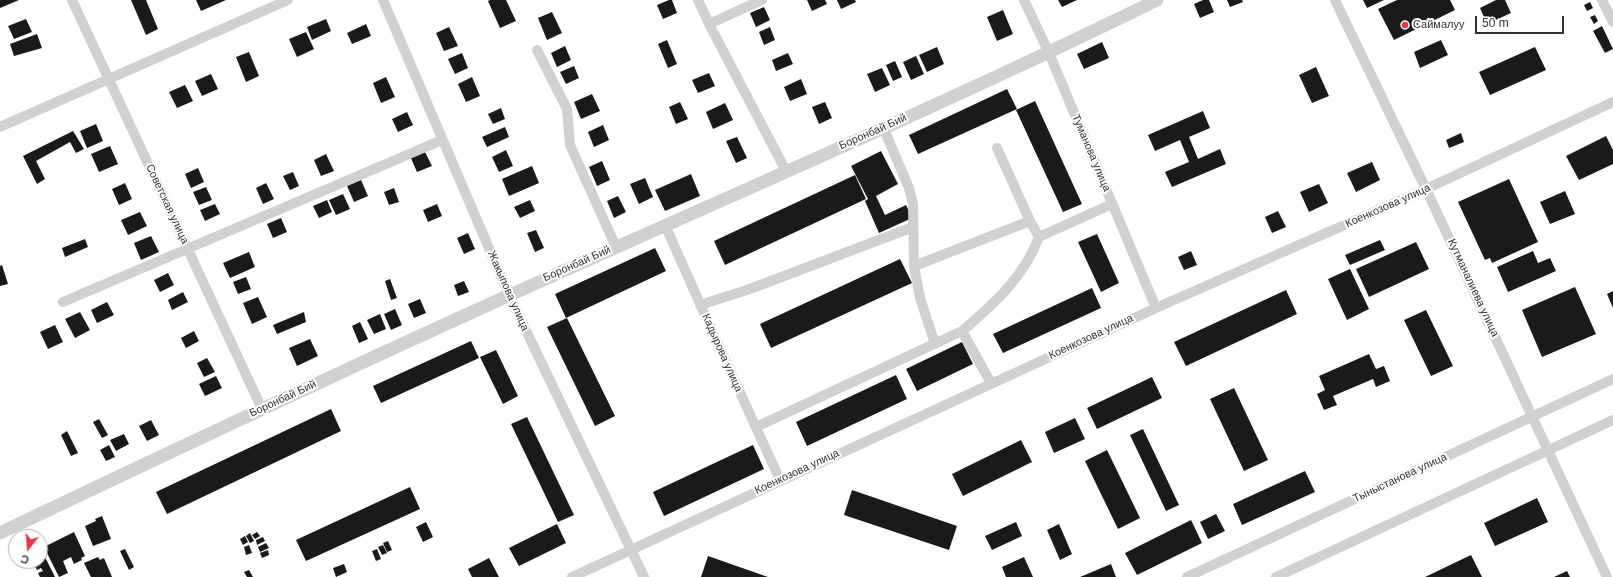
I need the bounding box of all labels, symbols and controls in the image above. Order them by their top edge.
scale bar [1477,8,1566,34]
text: 50 m [1482,16,1509,30]
place label: Саймалуу [1413,18,1464,32]
marker: Саймалуу [1400,20,1410,30]
street label: Боронбай Бий [837,111,909,153]
street label: Туманова улица [1069,112,1113,194]
street label: Советская улица [143,162,191,246]
street label: Коенкозова улица [1343,181,1433,231]
street label: Кутманалиева улица [1444,237,1502,339]
street label: Боронбай Бий [541,243,613,285]
street label: Жакыпова улица [484,249,532,333]
street label: Кадырова улица [699,312,745,394]
street label: Коенкозова улица [1047,312,1135,362]
street label: Боронбай Бий [247,378,319,420]
street label: Коенкозова улица [753,447,841,497]
street label: Тыныстанова улица [1351,450,1449,506]
north arrow [8,529,48,569]
text: С [19,553,30,566]

